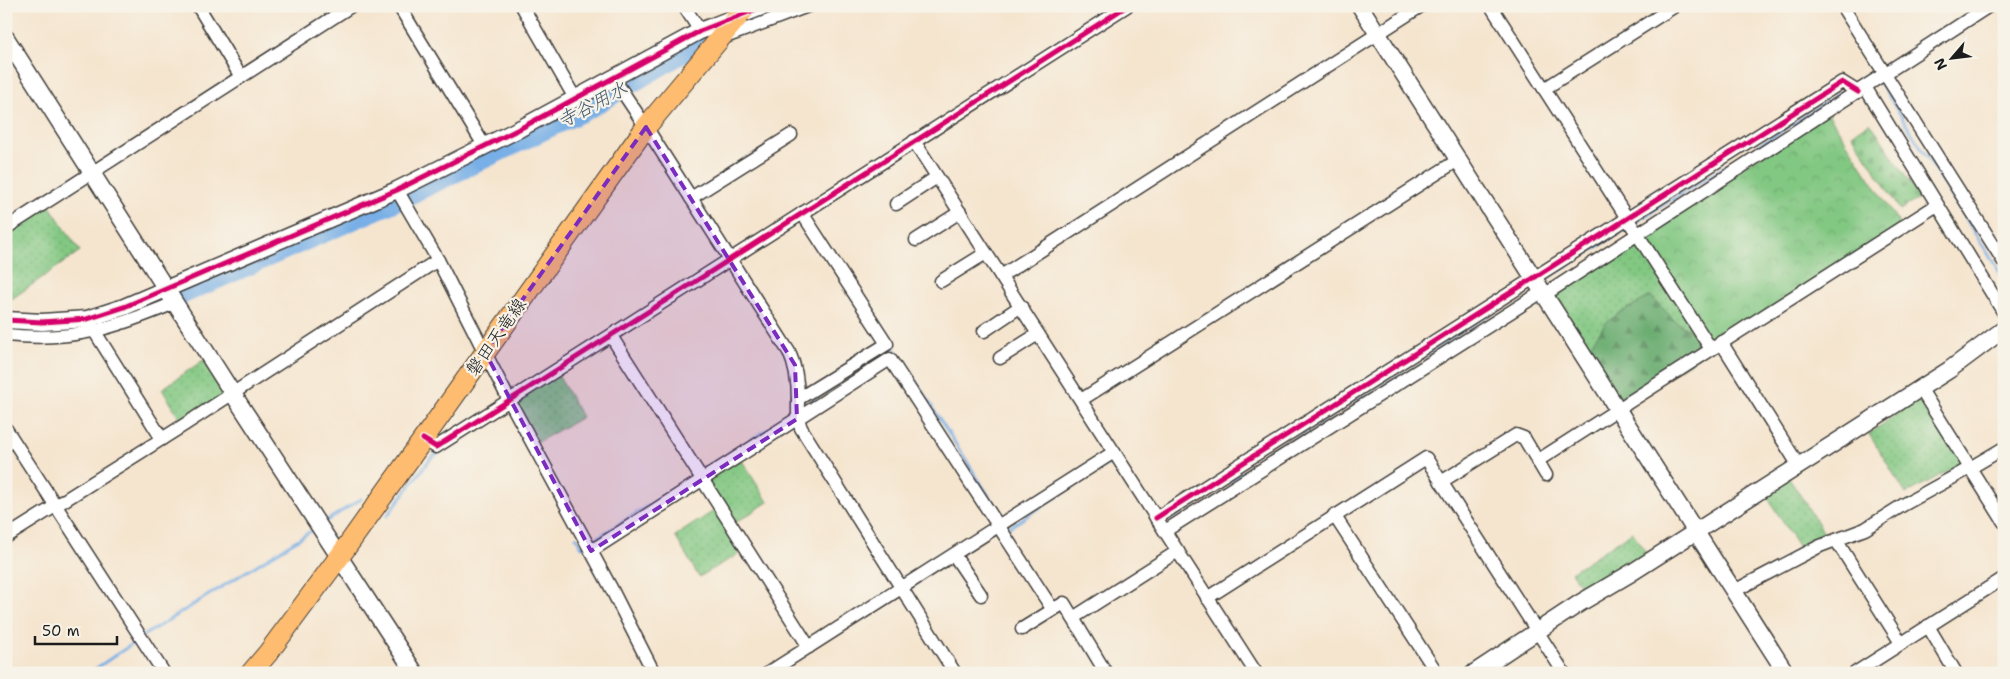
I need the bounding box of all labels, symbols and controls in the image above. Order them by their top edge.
north arrow [1928,32,1978,82]
text: N [1930,55,1951,73]
water label: 寺谷用水 [553,76,632,133]
street label: 磐田天竜線 [460,293,532,381]
scale bar [35,614,118,646]
text: 50 m [42,621,80,641]

